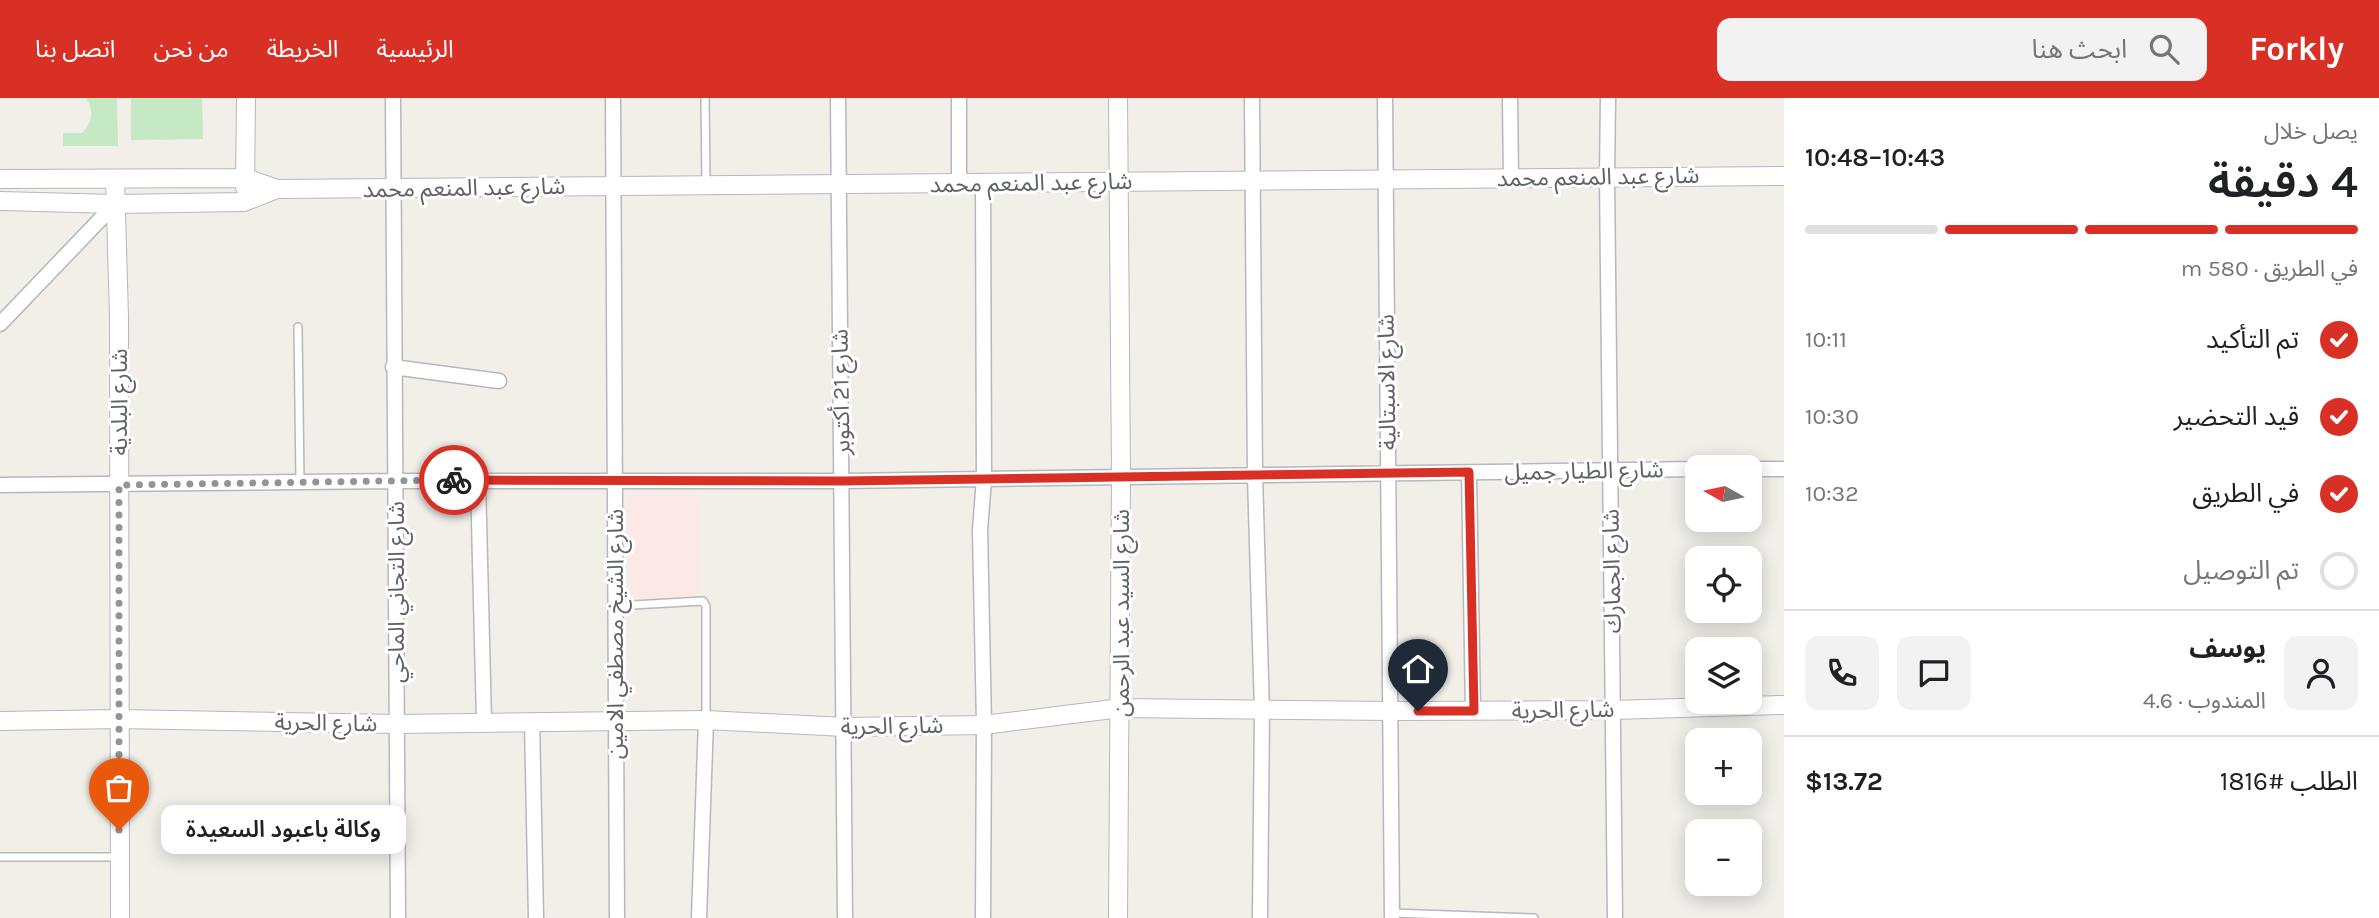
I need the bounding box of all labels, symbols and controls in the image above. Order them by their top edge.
search box [1717,18,2207,81]
icon: search [2145,30,2183,68]
text: Forkly [2249,30,2344,68]
text: ابحث هنا [2031,34,2127,65]
text: اتصل بنا [35,35,116,63]
text: من نحن [154,35,229,63]
text: الخريطة [267,35,339,63]
text: الرئيسية [377,35,454,63]
text: يصل خلال [2264,118,2358,145]
text: 10:43–10:48 [1805,142,1945,173]
text: 4 دقيقة [2208,155,2358,209]
street label: شارع عبد المنعم محمد [1496,162,1700,195]
street label: شارع عبد المنعم محمد [929,168,1133,201]
street label: شارع عبد المنعم محمد [362,173,566,206]
text: في الطريق · 580 m [2181,255,2358,282]
street label: شارع الاسبتالية [1372,314,1405,450]
icon: check [2320,321,2358,359]
text: تم التأكيد [2206,324,2299,355]
text: 10:11 [1805,326,1847,353]
street label: شارع 21 أكتوبر [826,329,859,456]
street label: شارع البلدية [106,349,136,455]
icon: check [2320,398,2358,436]
text: قيد التحضير [2174,401,2299,432]
text: 10:30 [1805,403,1859,430]
courier [419,445,489,515]
north arrow [1685,455,1762,532]
map controls [1685,455,1762,896]
street label: شارع الطيار جميل [1504,456,1664,489]
icon: bike [435,461,473,499]
icon: check [2320,475,2358,513]
text: في الطريق [2192,478,2299,509]
text: 10:32 [1805,480,1858,507]
street label: شارع التجاني الماحي [383,501,413,683]
street label: شارع الجمارك [1597,508,1630,633]
street label: شارع الشيخ مصطفي الامين [602,509,632,759]
street label: شارع السيد عبد الرحمن [1108,509,1138,717]
button: locate [1685,546,1762,623]
text: تم التوصيل [2183,555,2299,586]
text: يوسف [2189,633,2266,664]
button: phone [1805,636,1879,710]
button: chat [1897,636,1971,710]
button: person [2284,636,2358,710]
button: layers [1685,637,1762,714]
pin [1388,639,1448,711]
icon: home [1399,650,1437,688]
text: المندوب · 4.6 [2143,687,2266,714]
street label: شارع الحرية [1511,696,1615,727]
street label: شارع الحرية [274,709,378,740]
street label: شارع الحرية [840,712,944,743]
button: + [1685,728,1762,805]
pin [89,758,149,830]
text: $13.72 [1805,766,1883,797]
text: الطلب #1816 [2220,766,2358,797]
icon: bag [100,769,138,807]
callout: وكالة باعبود السعيدة [161,806,406,854]
text: وكالة باعبود السعيدة [186,816,381,843]
button: − [1685,819,1762,896]

